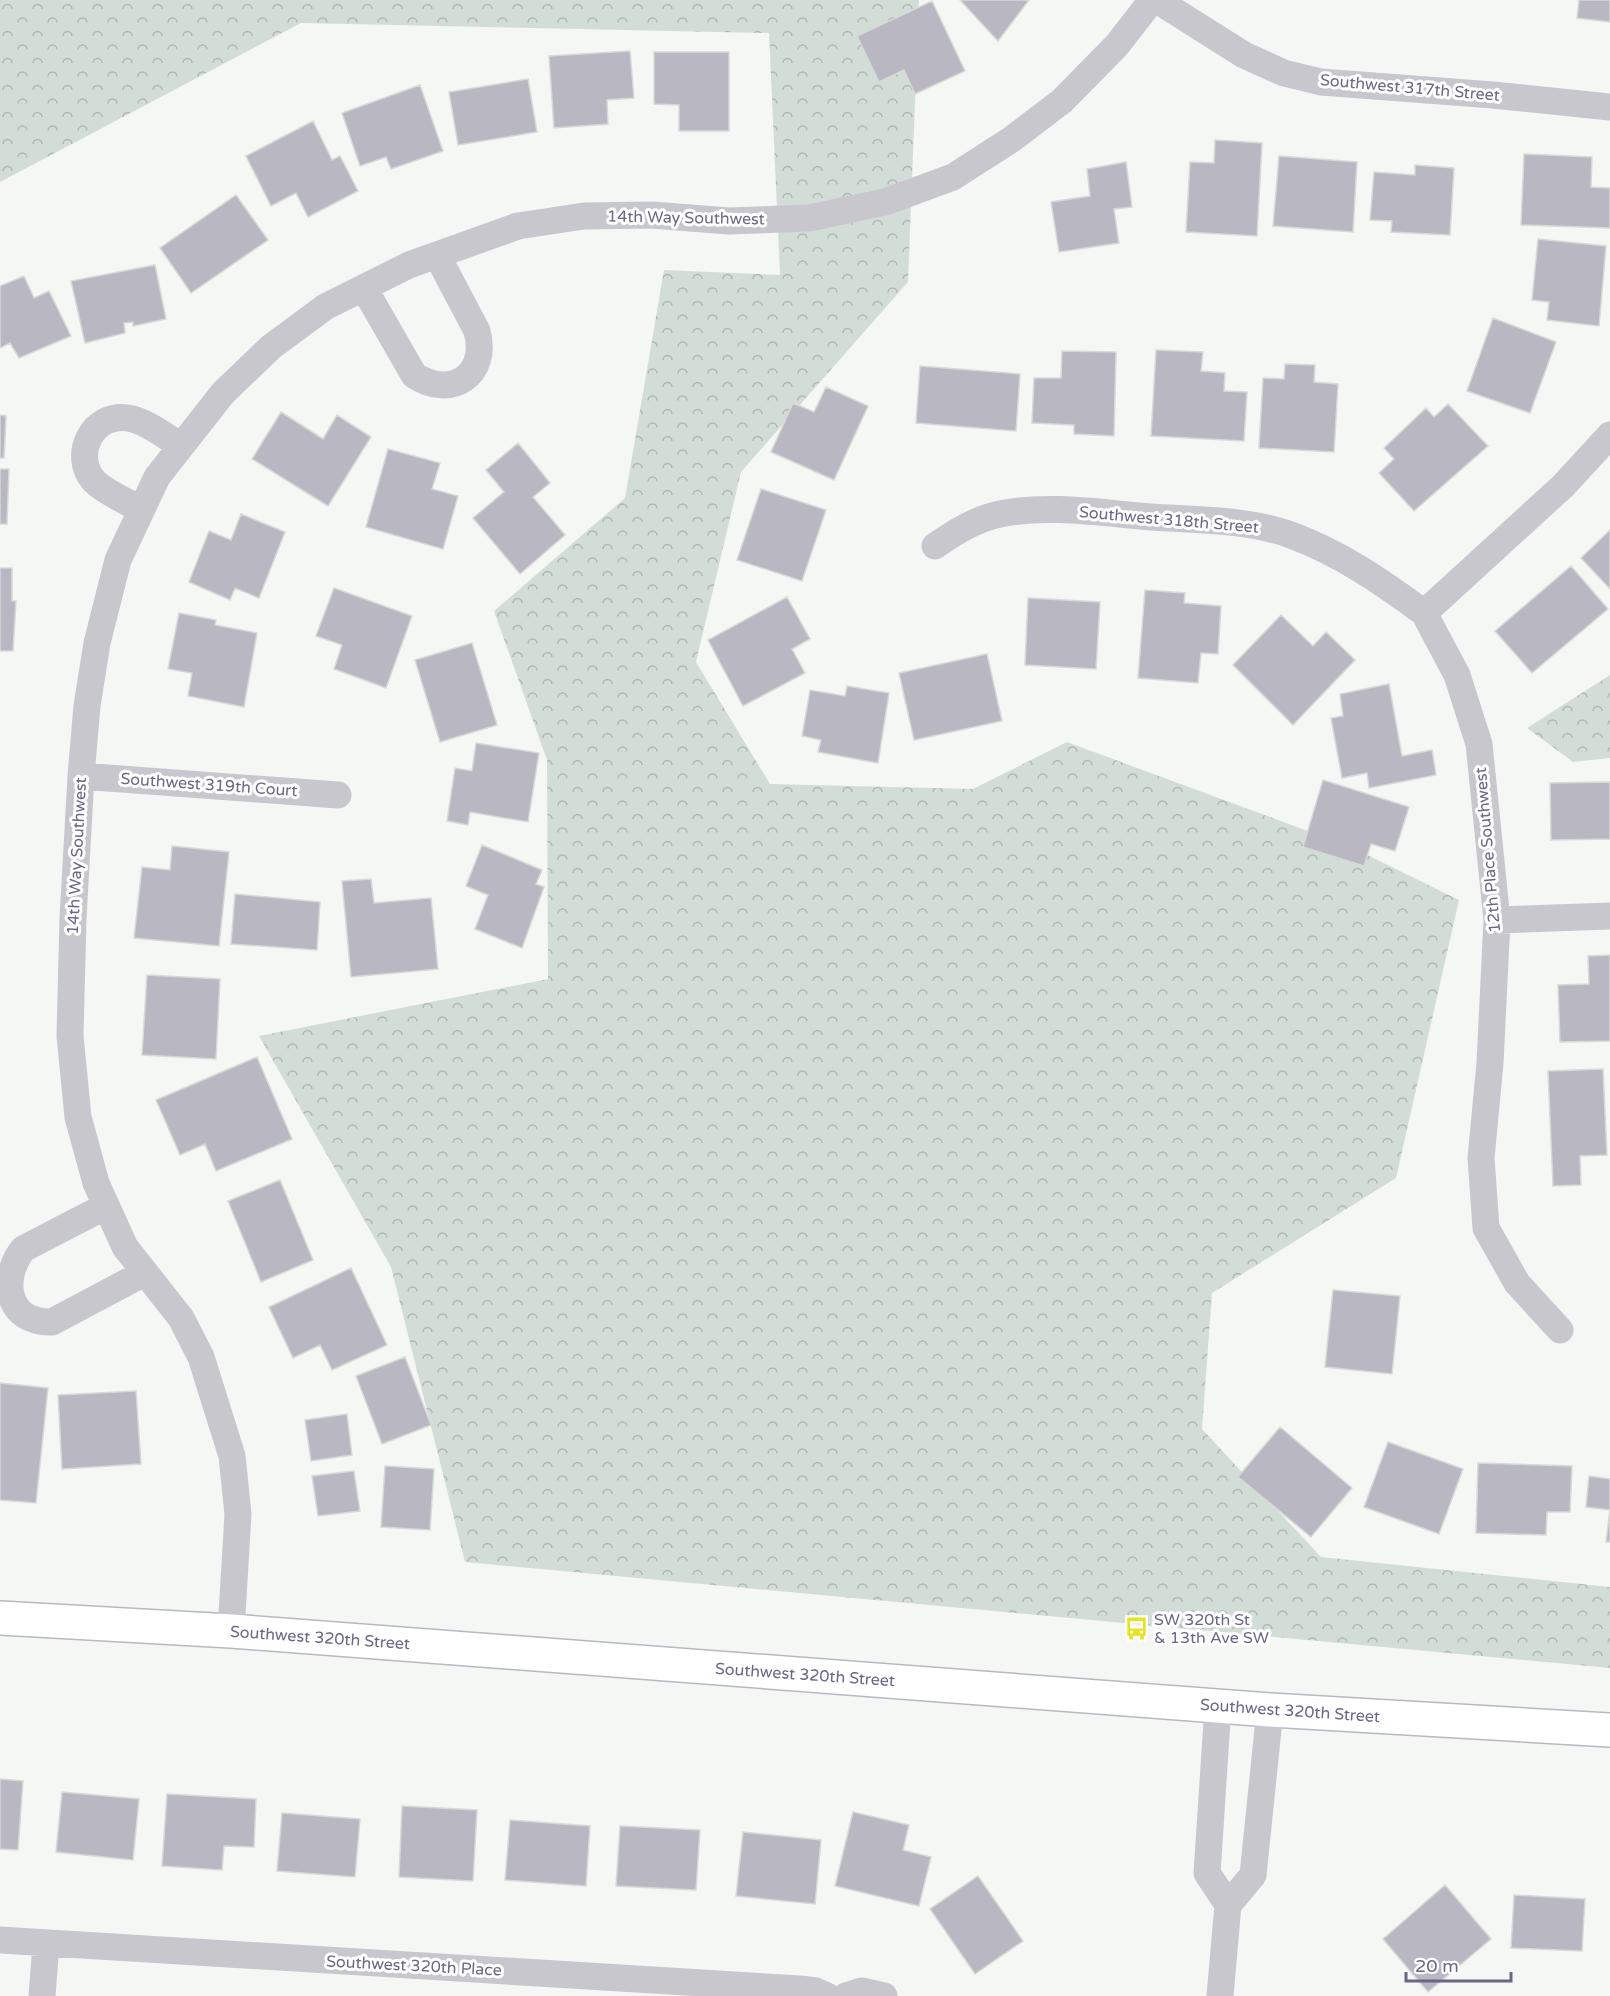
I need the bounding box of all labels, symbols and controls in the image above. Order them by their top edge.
street label: Southwest 317th Street [1319,70,1501,106]
street label: 14th Way Southwest [607,207,765,229]
street label: Southwest 318th Street [1078,502,1260,538]
street label: 12th Place Southwest [1471,767,1505,933]
street label: Southwest 319th Court [120,769,298,801]
street label: 14th Way Southwest [63,777,91,935]
place label: SW 320th St & 13th Ave SW [1154,1610,1269,1648]
bus stop icon: SW 320th St & 13th Ave SW [1123,1616,1149,1642]
street label: Southwest 320th Street [229,1622,411,1654]
street label: Southwest 320th Street [714,1659,896,1691]
street label: Southwest 320th Street [1199,1695,1381,1727]
scale bar [1406,1945,1511,1983]
street label: Southwest 320th Place [326,1951,502,1981]
text: 20 m [1415,1955,1459,1977]

